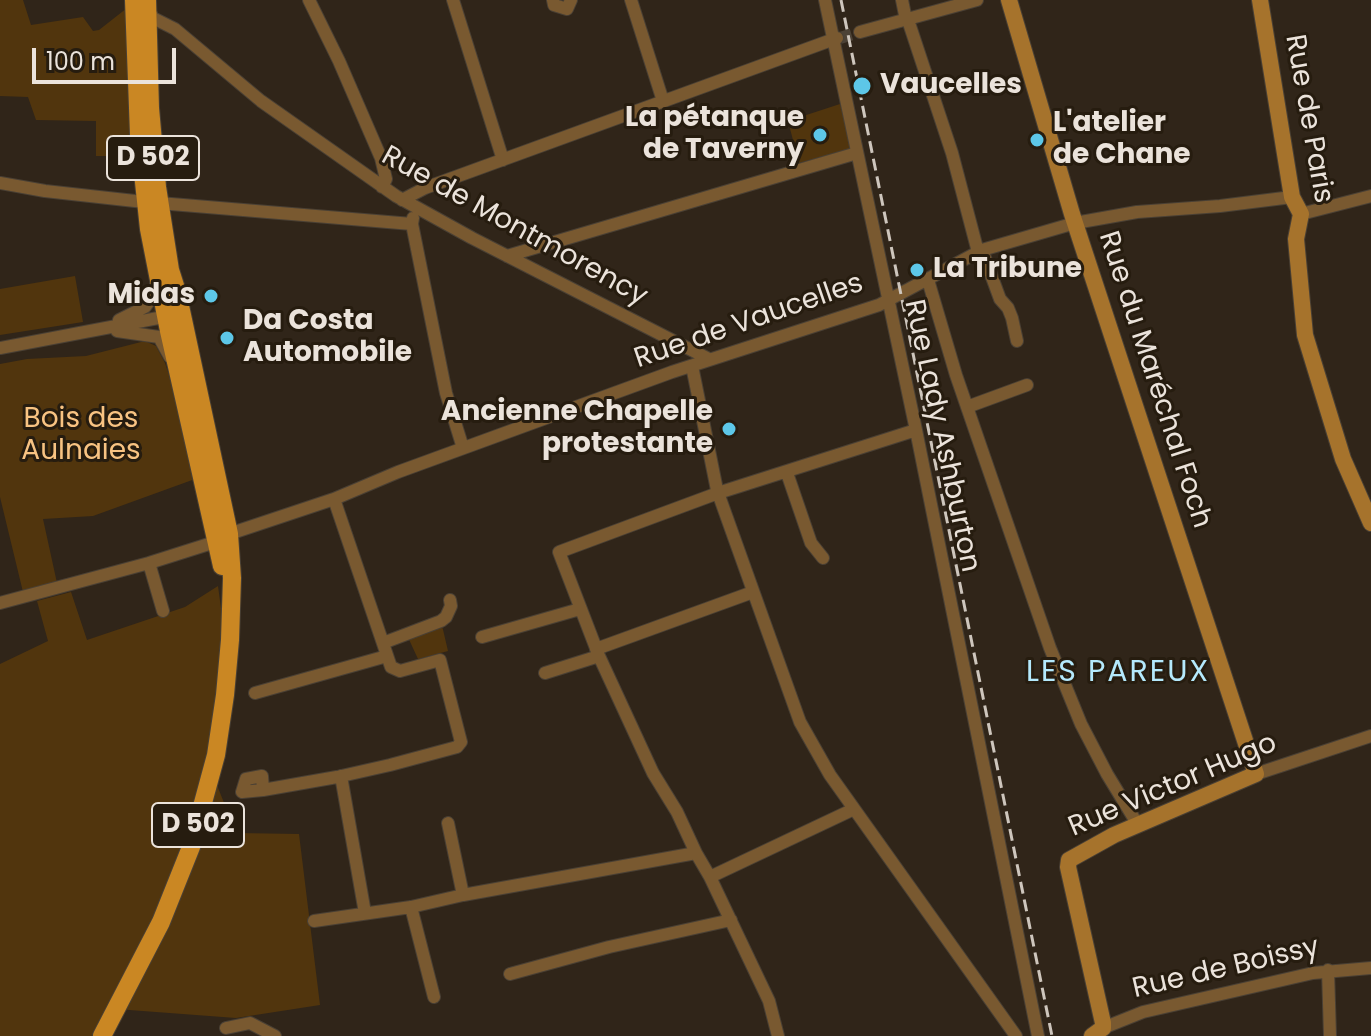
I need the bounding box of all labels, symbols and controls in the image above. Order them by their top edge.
scale bar [36,32,180,82]
street label: Rue de Paris [1277,32,1339,206]
text: 100 m [46,45,115,78]
place label: Vaucelles [880,69,1022,103]
marker: Vaucelles [851,75,873,97]
place label: La pétanque de Taverny [625,102,804,168]
place label: L'atelier de Chane [1053,107,1191,173]
marker: La pétanque de Taverny [811,126,829,144]
marker: L'atelier de Chane [1028,131,1046,149]
road number: D 502 [107,136,199,180]
street label: Rue de Montmorency [375,140,653,314]
street label: Rue du Maréchal Foch [1090,227,1218,533]
place label: La Tribune [933,253,1082,287]
marker: La Tribune [908,261,926,279]
street label: Rue de Vaucelles [630,267,868,377]
place label: Midas [107,279,195,313]
marker: Midas [202,287,220,305]
street label: Rue Lady Ashburton [896,297,986,575]
place label: Da Costa Automobile [243,305,412,371]
marker: Da Costa Automobile [218,329,236,347]
place label: Ancienne Chapelle protestante [441,396,713,462]
park label: Bois des Aulnaies [21,403,141,469]
marker: Ancienne Chapelle protestante [720,420,738,438]
district label: LES PAREUX [1026,655,1210,691]
street label: Rue Victor Hugo [1064,727,1282,845]
road number: D 502 [152,803,244,847]
street label: Rue de Boissy [1129,931,1323,1007]

